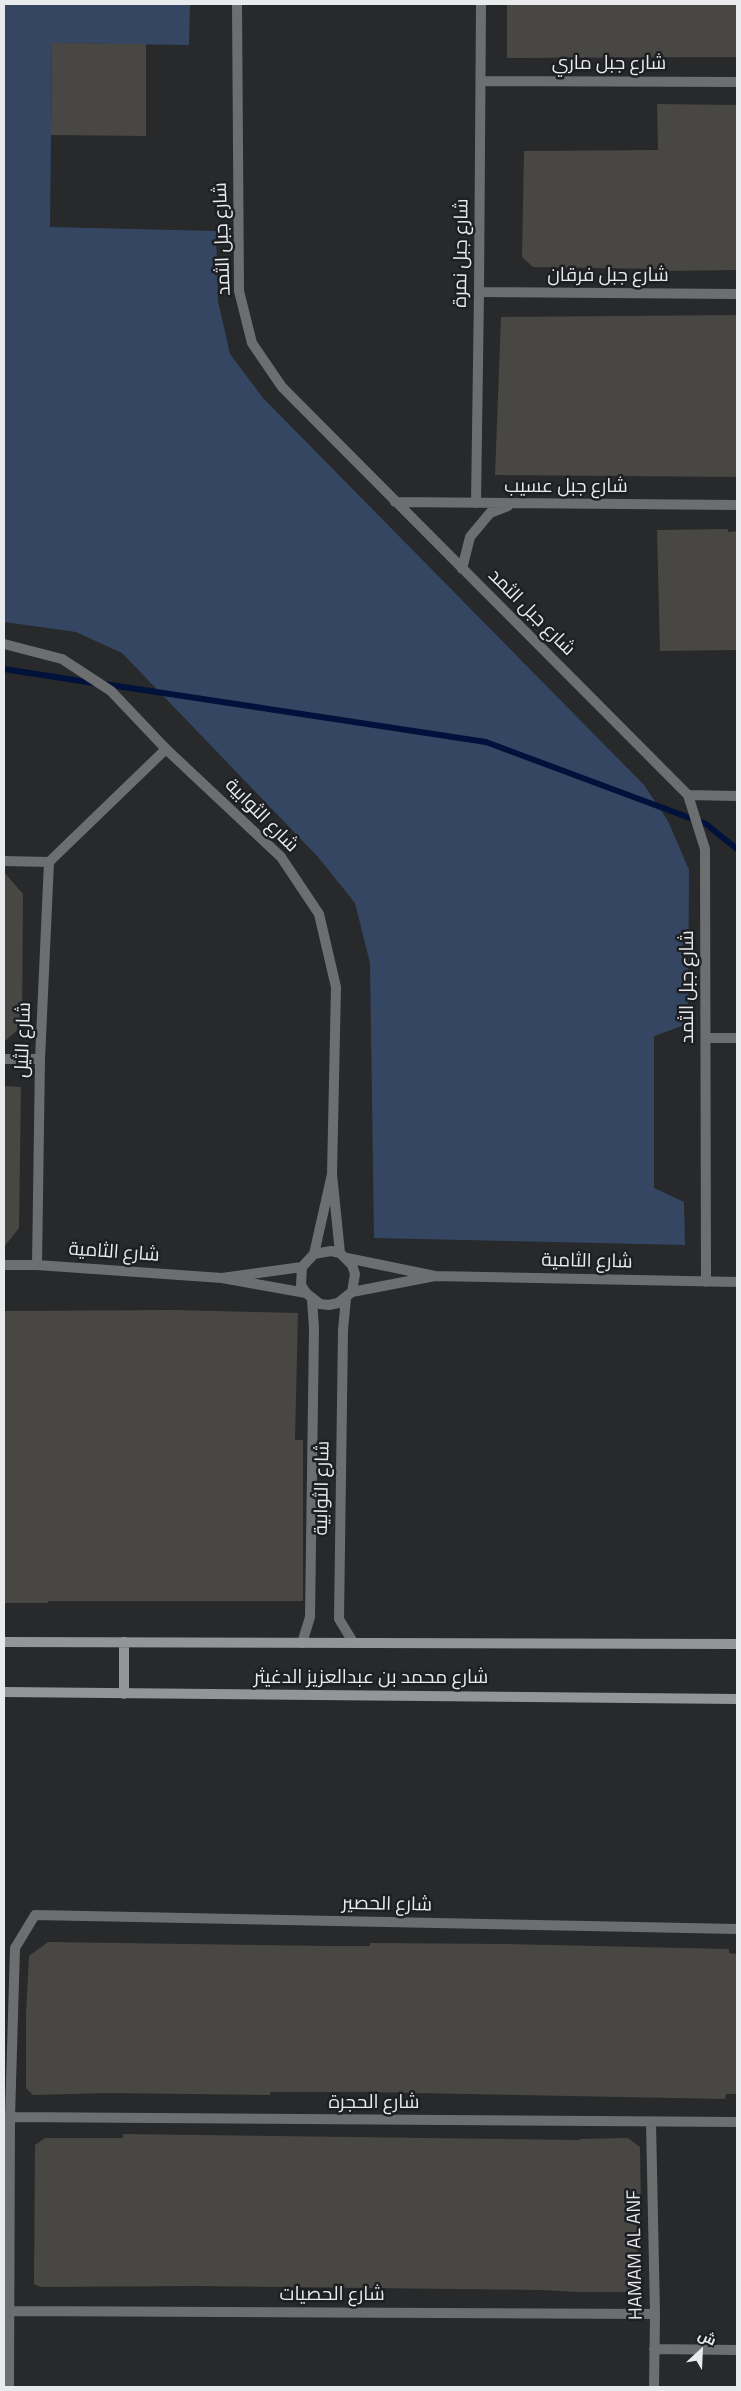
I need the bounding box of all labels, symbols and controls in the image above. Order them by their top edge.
street label: شارع جبل ماري [552,53,666,75]
street label: شارع جبل الثمد [210,182,236,296]
street label: شارع جبل نمرة [450,198,474,308]
street label: شارع جبل فرقان [547,265,669,287]
street label: شارع جبل عسيب [504,476,628,498]
street label: شارع جبل الثمد [483,565,579,661]
street label: شارع الثوابية [219,774,303,858]
street label: شارع جبل الثمد [677,930,699,1044]
street label: شارع الثيل [11,1002,37,1078]
street label: شارع الثامية [68,1238,160,1268]
street label: شارع الثامية [541,1250,633,1274]
street label: شارع الثوابية [311,1440,335,1536]
street label: شارع محمد بن عبدالعزيز الدغيثر [254,1667,488,1689]
street label: شارع الحصير [342,1893,432,1917]
street label: شارع الحجرة [328,2092,420,2114]
street label: HAMAM AL ANF [623,2190,649,2320]
street label: شارع الحصيات [279,2284,385,2306]
text: ش [695,2324,720,2350]
north arrow [676,2326,726,2376]

